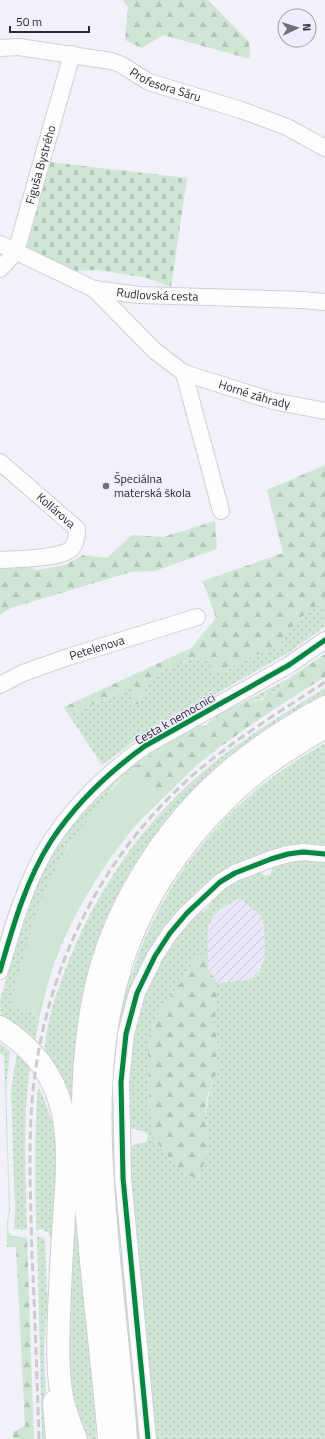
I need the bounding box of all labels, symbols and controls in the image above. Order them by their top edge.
scale bar [10,8,89,34]
north arrow [277,8,317,48]
text: 50 m [16,12,42,31]
text: N [299,23,315,32]
street label: Profesora Sáru [126,62,204,106]
street label: Figuša Bystrého [20,123,60,206]
street label: Rudlovská cesta [115,282,199,306]
street label: Horné záhrady [216,374,292,413]
place label: Špeciálna materská škola [114,469,191,502]
marker: Špeciálna materská škola [101,481,111,491]
street label: Kollárova [32,488,80,533]
street label: Petelenova [67,630,127,665]
street label: Cesta k nemocnici [131,688,219,749]

